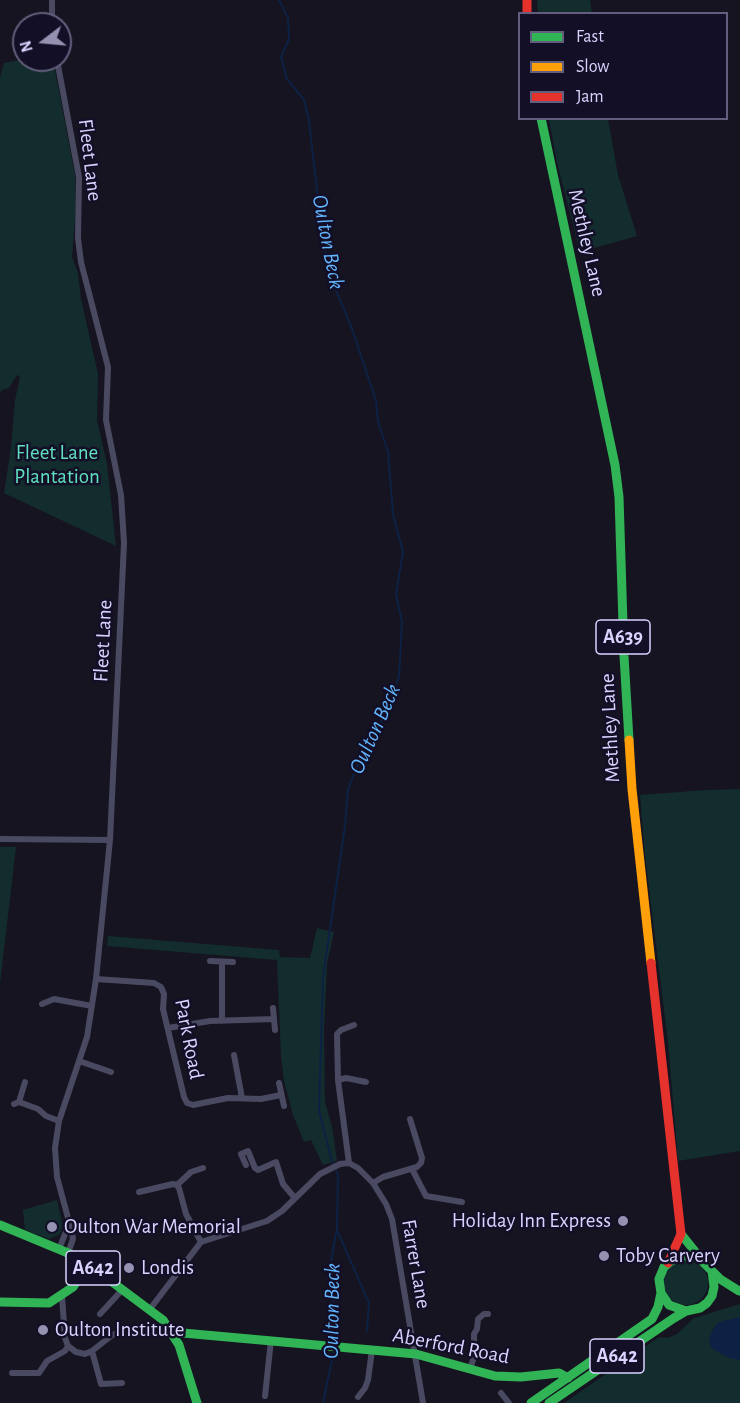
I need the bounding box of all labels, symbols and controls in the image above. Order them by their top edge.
north arrow [12,12,72,72]
legend [518,12,728,120]
text: Fast [576,28,604,46]
text: N [17,39,36,54]
text: Slow [576,58,609,76]
text: Jam [576,88,604,106]
street label: Fleet Lane [72,117,108,203]
street label: Methley Lane [562,187,612,299]
water label: Oulton Beck [306,193,350,291]
park label: Fleet Lane Plantation [14,440,100,490]
street label: Fleet Lane [88,599,118,683]
road number: A639 [596,620,650,654]
street label: Methley Lane [595,673,625,783]
water label: Oulton Beck [343,680,407,778]
street label: Park Road [169,997,209,1081]
place label: Holiday Inn Express [452,1208,611,1234]
place label: Oulton War Memorial [64,1214,241,1240]
marker: Holiday Inn Express [616,1214,630,1228]
street label: Farrer Lane [396,1217,436,1311]
marker: Oulton War Memorial [45,1220,59,1234]
place label: Toby Carvery [616,1243,720,1269]
marker: Toby Carvery [597,1249,611,1263]
road number: A642 [66,1251,120,1285]
place label: Londis [141,1255,194,1281]
marker: Londis [122,1261,136,1275]
water label: Oulton Beck [318,1263,346,1359]
place label: Oulton Institute [55,1317,184,1343]
street label: Aberford Road [391,1322,511,1370]
marker: Oulton Institute [36,1323,50,1337]
road number: A642 [590,1339,644,1373]

